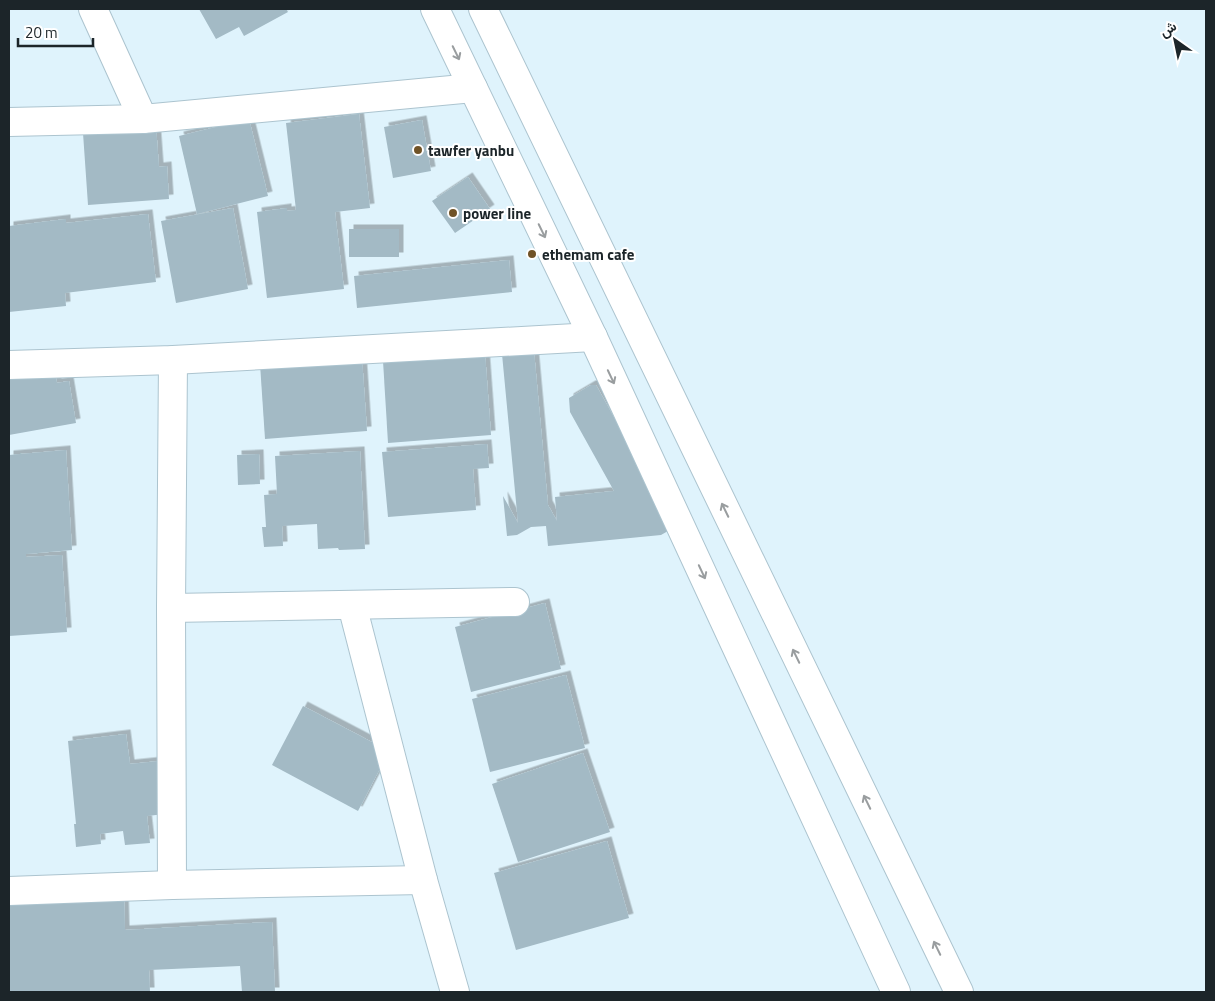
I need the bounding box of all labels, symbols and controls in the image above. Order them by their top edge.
scale bar [18,15,92,47]
north arrow [1150,15,1200,65]
text: ش [1155,15,1181,42]
text: 20 m [25,21,58,44]
one-way arrow [451,45,461,60]
place label: tawfer yanbu [428,139,514,162]
marker: tawfer yanbu [412,144,424,156]
place label: power line [463,202,531,225]
marker: power line [447,207,459,219]
one-way arrow [537,223,547,238]
place label: ethemam cafe [542,243,635,266]
marker: ethemam cafe [526,248,538,260]
one-way arrow [607,369,617,384]
one-way arrow [720,502,730,517]
one-way arrow [697,565,707,580]
one-way arrow [791,649,800,664]
one-way arrow [862,795,871,810]
one-way arrow [932,941,942,956]

